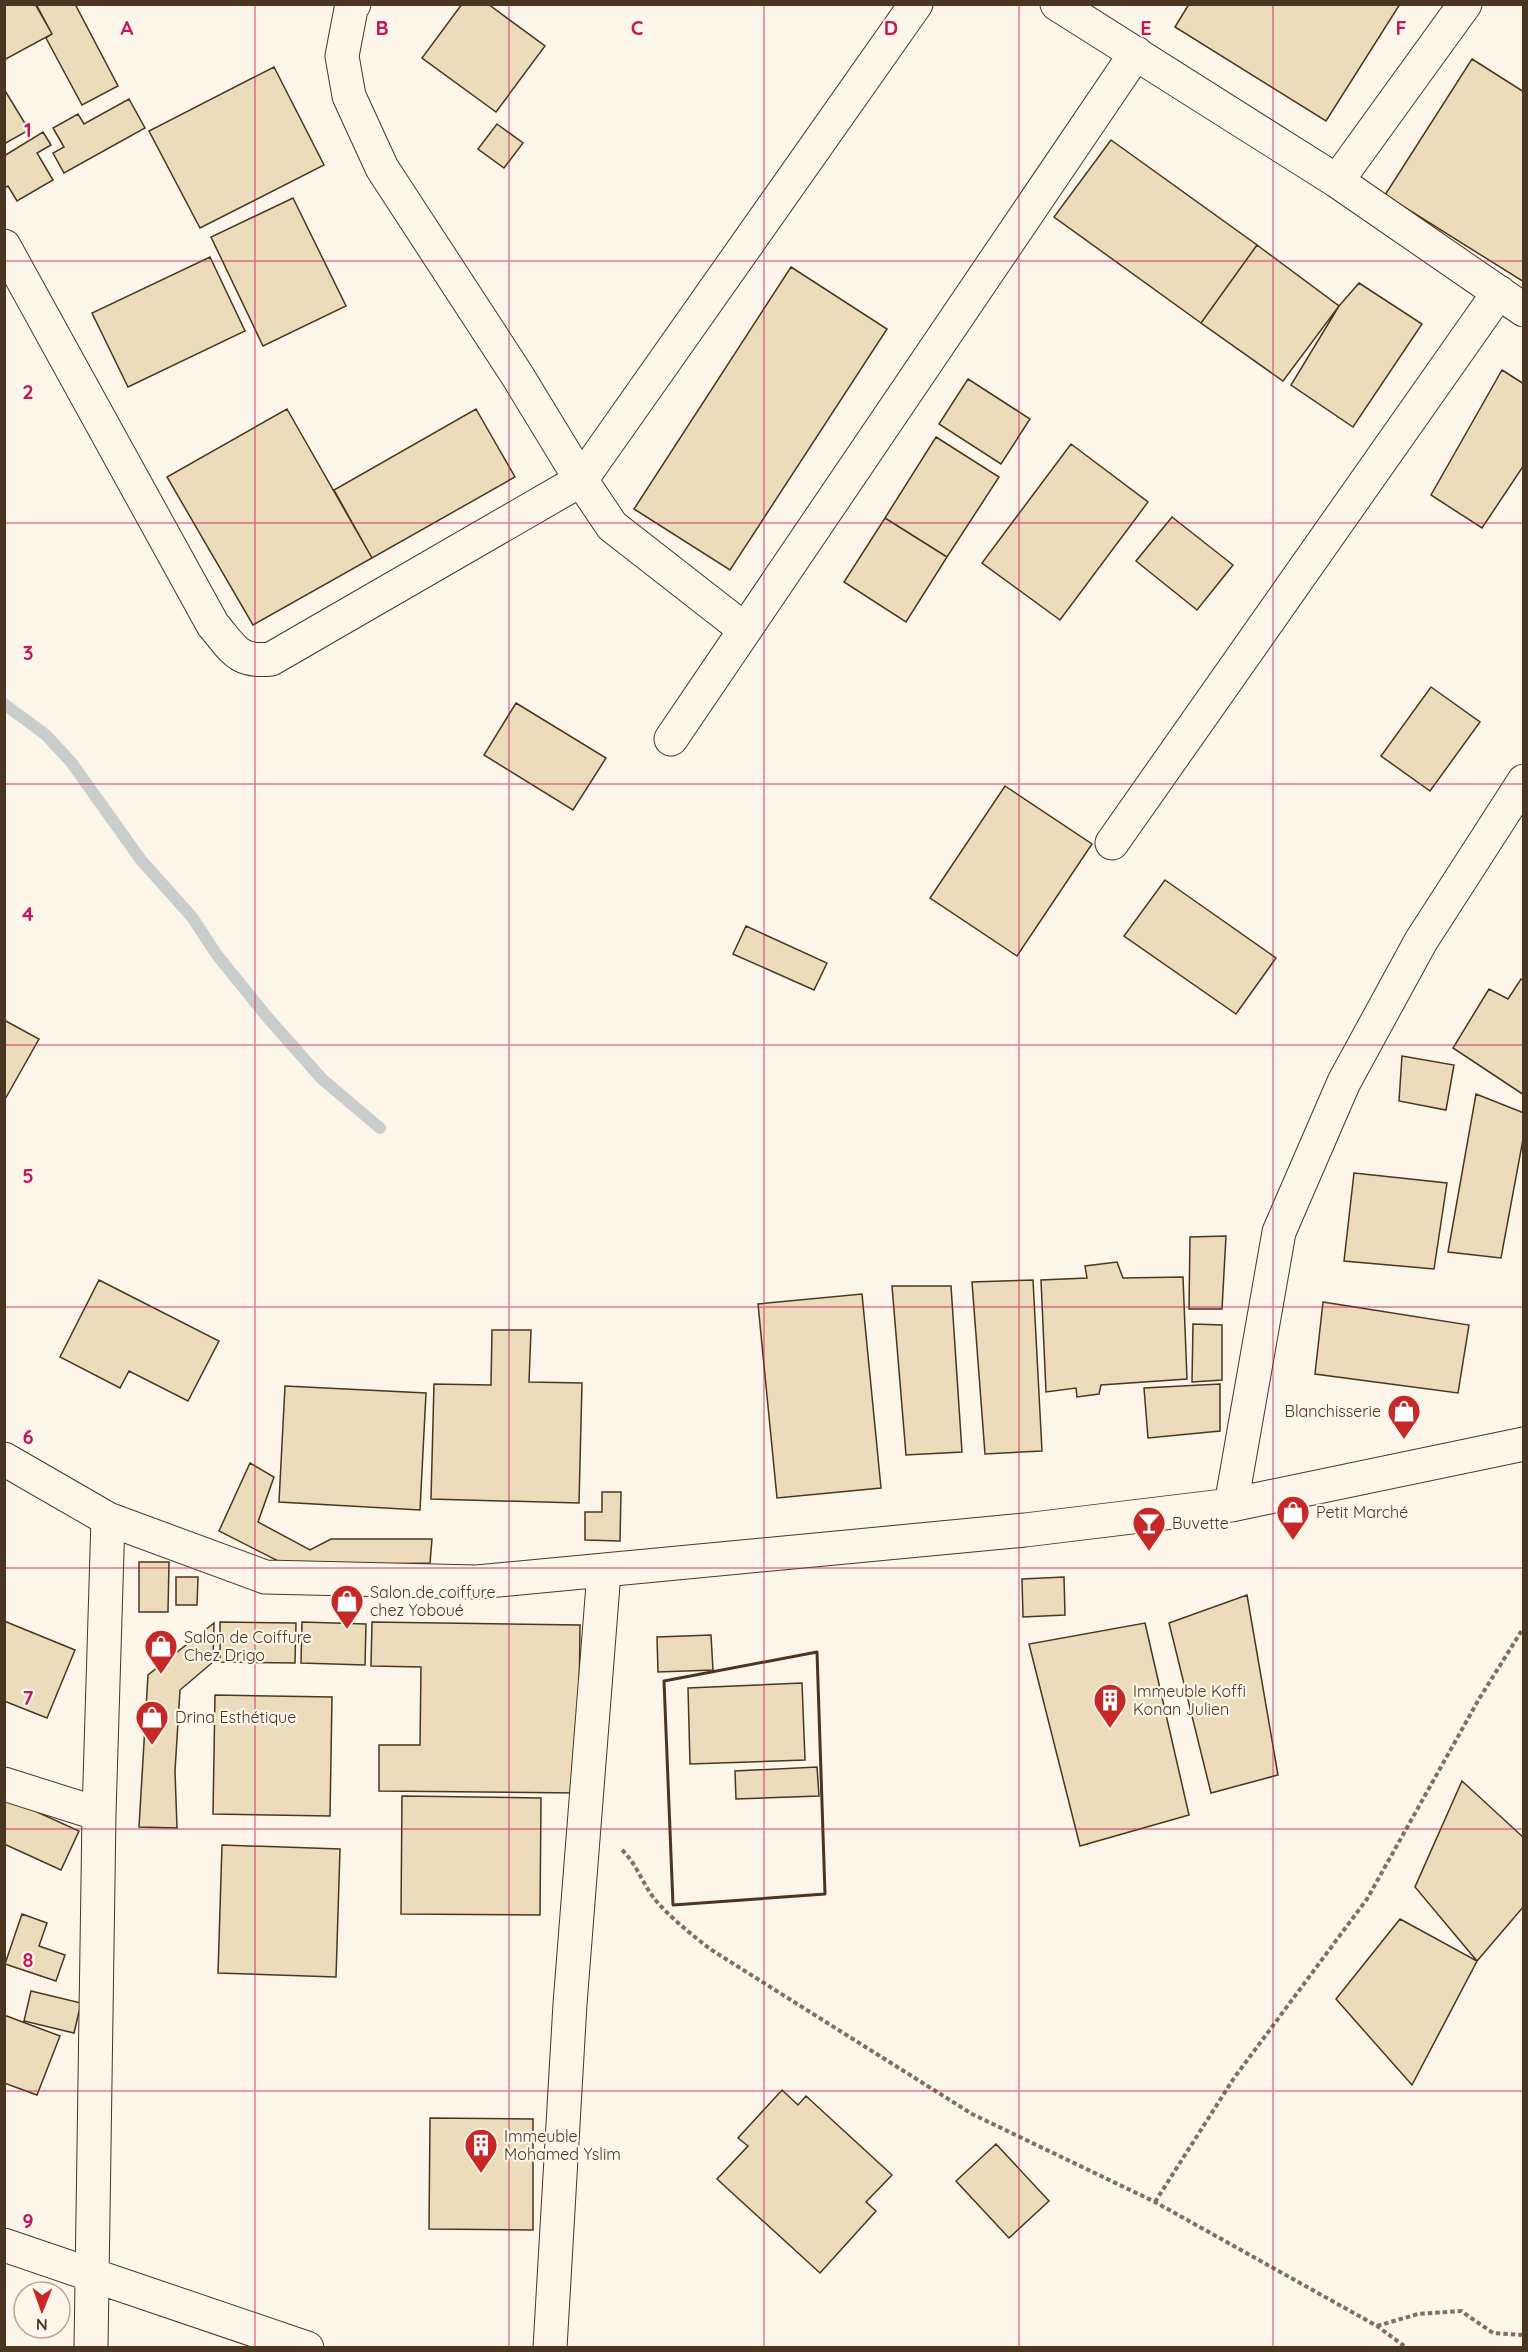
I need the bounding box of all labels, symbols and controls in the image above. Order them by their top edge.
text: A [121,15,134,40]
text: B [375,15,389,40]
text: C [631,15,644,40]
text: D [884,15,898,40]
text: E [1140,15,1152,40]
text: F [1395,15,1407,40]
text: 1 [24,117,32,142]
text: 2 [22,379,34,404]
text: 3 [23,640,33,665]
text: 4 [22,901,34,926]
text: 5 [22,1163,34,1188]
shop icon: Blanchisserie [1386,1393,1422,1440]
place label: Blanchisserie [1285,1401,1381,1421]
text: 6 [22,1424,34,1449]
shop icon: Petit Marché [1275,1494,1311,1541]
place label: Petit Marché [1316,1502,1408,1522]
bar icon: Buvette [1131,1505,1167,1552]
place label: Buvette [1172,1513,1229,1533]
place label: Salon de coiffure chez Yoboué [370,1582,495,1620]
shop icon: Salon de coiffure chez Yoboué [329,1583,365,1630]
place label: Salon de Coiffure Chez Drigo [184,1627,312,1665]
shop icon: Salon de Coiffure Chez Drigo [143,1628,179,1675]
place label: Immeuble Koffi Konan Julien [1133,1681,1246,1719]
building icon: Immeuble Koffi Konan Julien [1092,1682,1128,1729]
text: 7 [23,1685,34,1710]
shop icon: Drina Esthétique [134,1699,170,1746]
place label: Drina Esthétique [175,1707,296,1727]
text: 8 [23,1947,34,1972]
place label: Immeuble Mohamed Yslim [504,2126,621,2164]
building icon: Immeuble Mohamed Yslim [463,2127,499,2174]
text: 9 [22,2208,34,2233]
north arrow [12,2280,72,2340]
text: N [36,2315,48,2335]

